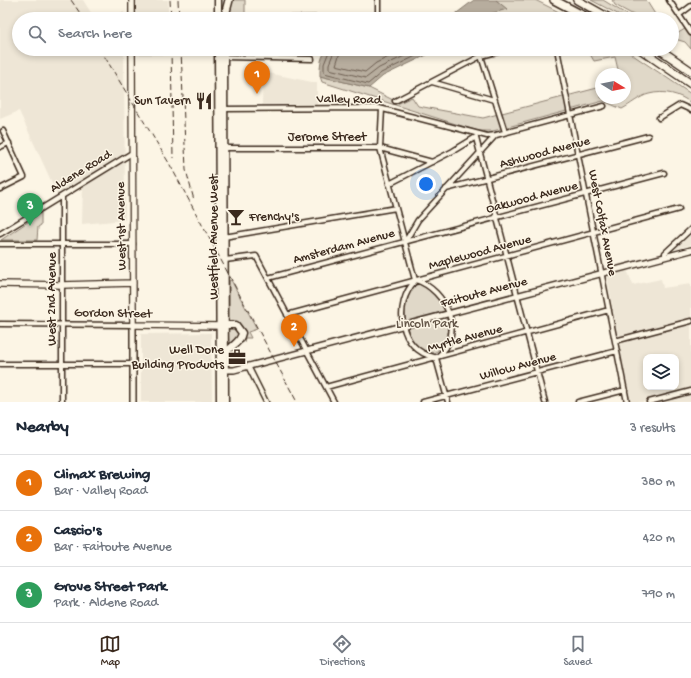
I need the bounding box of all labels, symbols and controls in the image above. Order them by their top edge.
search box [12,12,679,56]
icon: search [26,23,48,45]
text: Search here [58,25,132,43]
pin: 1 [244,61,270,94]
north arrow [595,68,631,104]
restaurant icon: Sun Tavern [194,91,214,111]
street label: Valley Road [315,92,383,108]
place label: Sun Tavern [134,94,192,109]
street label: Jerome Street [288,130,368,145]
street label: Ashwood Avenue [498,134,592,172]
street label: Aldene Road [48,147,115,197]
street label: West Colfax Avenue [584,169,620,278]
street label: Westfield Avenue West [207,173,222,299]
your location [416,174,436,194]
street label: Oakwood Avenue [485,178,580,217]
street label: West 1st Avenue [114,181,130,270]
pin: 3 [17,193,43,226]
bar icon: Frenchy's [226,207,246,227]
place label: Frenchy's [248,210,300,225]
street label: Amsterdam Avenue [292,226,397,268]
street label: Maplewood Avenue [427,232,533,274]
street label: West 2nd Avenue [45,252,60,346]
street label: Faitoute Avenue [438,274,529,312]
street label: Gordon Street [74,306,154,322]
pin: 2 [281,314,307,347]
park label: Lincoln Park [396,317,459,332]
street label: Myrtle Avenue [426,322,504,356]
place label: Well Done Building Products [131,343,225,373]
office icon: Well Done Building Products [227,347,247,367]
street label: Willow Avenue [478,350,558,384]
map controls [643,354,679,390]
button: layers [643,354,679,390]
text: Nearby [16,418,69,438]
text: 3 results [630,421,675,436]
text: Climax Brewing [54,466,150,484]
text: 1 [26,475,32,490]
text: 380 m [641,475,675,490]
text: Bar · Valley Road [54,484,147,499]
text: Cascio's [54,522,101,540]
text: 2 [26,531,32,546]
text: 420 m [643,531,675,546]
text: Bar · Faitoute Avenue [54,540,172,555]
text: Grove Street Park [54,578,167,596]
text: 3 [26,587,32,602]
text: 790 m [642,587,675,602]
text: Park · Aldene Road [54,596,158,611]
tab: Map [99,633,121,669]
tab: Directions [320,633,365,669]
tab: Saved [563,633,592,669]

